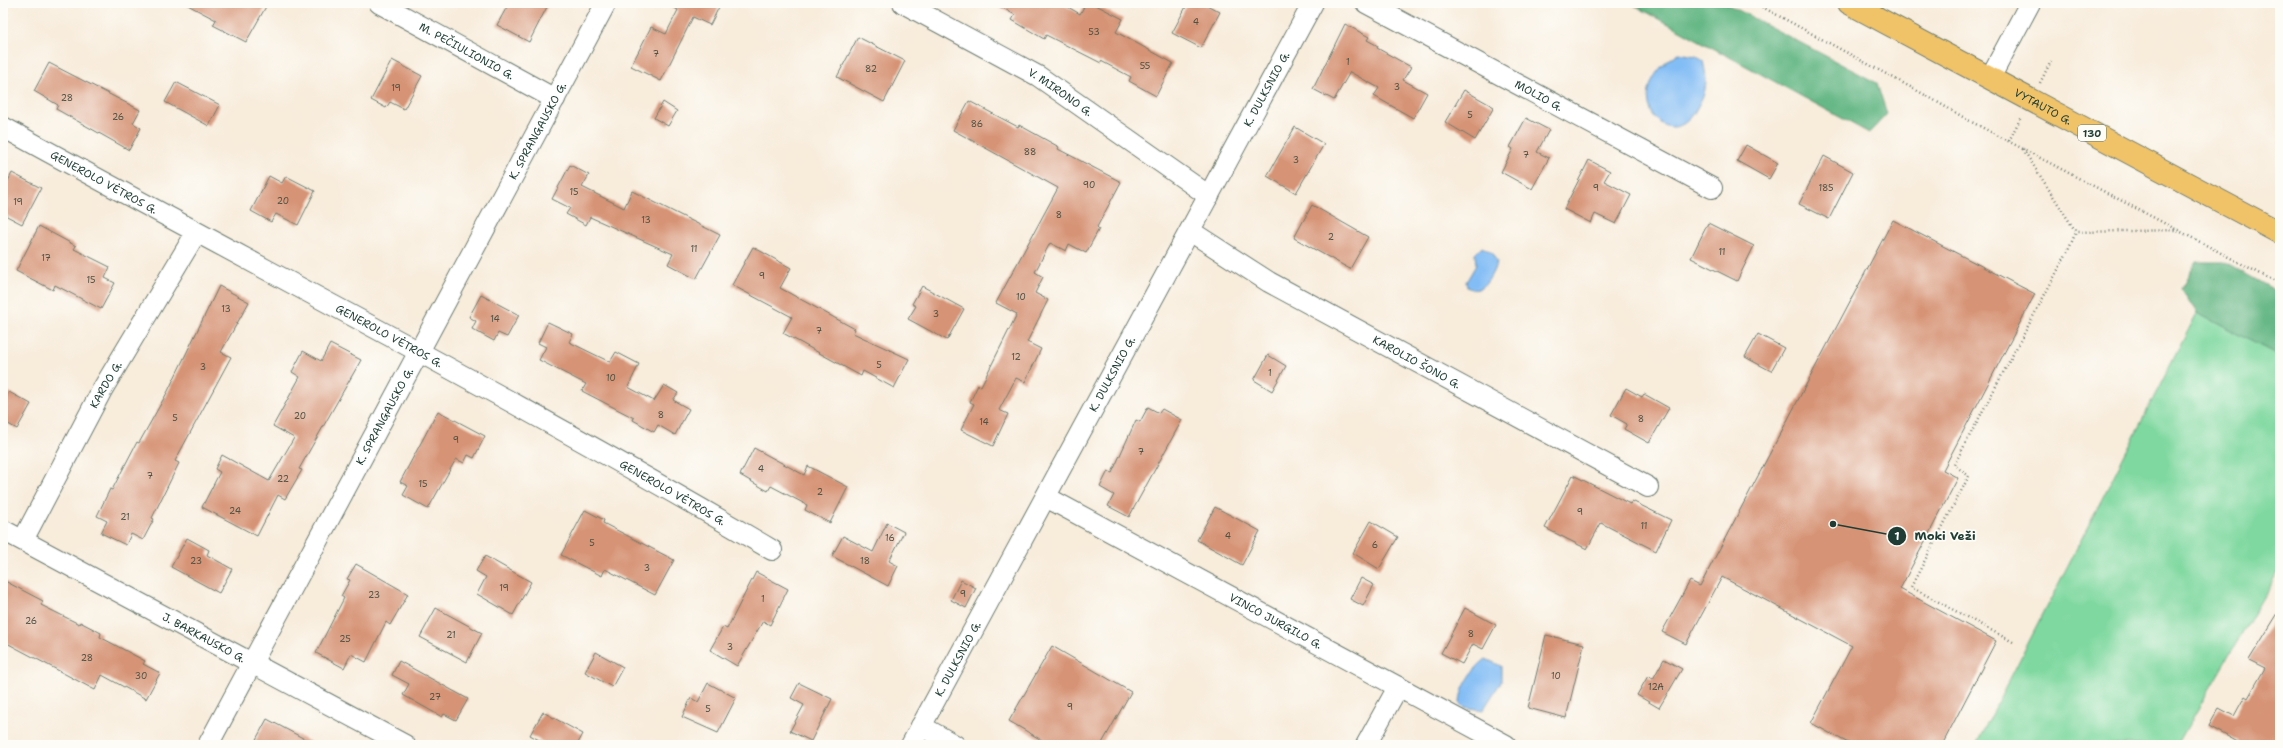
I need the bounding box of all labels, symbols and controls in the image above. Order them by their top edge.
house number: 4 [1193,16,1199,28]
street label: M. PEČIULIONIO G. [417,19,517,83]
house number: 53 [1088,26,1100,38]
house number: 7 [653,48,659,60]
street label: K. DULKSNIO G. [1240,49,1293,129]
house number: 1 [1346,56,1350,68]
house number: 55 [1140,60,1150,72]
house number: 82 [865,63,877,75]
street label: V. MIRONO G. [1025,65,1096,120]
street label: MOLIO G. [1512,76,1566,114]
street label: K. SPRANGAUSKO G. [505,79,570,182]
house number: 3 [1394,81,1400,93]
house number: 19 [391,82,401,94]
street label: VYTAUTO G. [2011,85,2075,128]
house number: 28 [61,92,73,104]
house number: 5 [1467,109,1473,121]
house number: 26 [112,111,124,123]
house number: 86 [971,118,983,130]
road number: 130 [2078,125,2106,141]
house number: 88 [1024,146,1036,158]
street label: GENEROLO VĖTROS G. [48,147,160,217]
house number: 7 [1523,149,1529,161]
house number: 3 [1293,154,1299,166]
house number: 90 [1083,179,1095,191]
house number: 9 [1593,182,1599,194]
house number: 185 [1818,182,1834,194]
house number: 15 [569,186,579,198]
house number: 20 [277,195,289,207]
house number: 19 [13,196,23,208]
house number: 8 [1056,209,1062,221]
house number: 13 [641,214,651,226]
house number: 2 [1328,231,1334,243]
house number: 11 [690,243,698,255]
house number: 11 [1718,246,1726,258]
house number: 17 [41,252,51,264]
house number: 9 [759,270,765,282]
house number: 15 [86,274,96,286]
house number: 10 [1016,291,1026,303]
street label: GENEROLO VĖTROS G. [333,301,446,371]
house number: 13 [221,303,231,315]
house number: 3 [933,308,939,320]
house number: 14 [490,313,500,325]
house number: 7 [816,325,822,337]
street label: KAROLIO ŠONO G. [1370,332,1464,392]
street label: K. DULKSNIO G. [1085,333,1139,414]
house number: 12 [1011,351,1021,363]
street label: KARDO G. [86,358,125,411]
house number: 5 [876,359,882,371]
house number: 3 [200,361,206,373]
street label: K. SPRANGAUSKO G. [352,365,417,468]
house number: 1 [1268,367,1272,379]
house number: 10 [606,372,616,384]
house number: 8 [658,409,664,421]
house number: 20 [294,410,306,422]
house number: 5 [172,412,178,424]
house number: 8 [1638,413,1644,425]
house number: 14 [979,416,989,428]
house number: 9 [453,434,459,446]
house number: 7 [1138,446,1144,458]
street label: GENEROLO VĖTROS G. [617,456,729,529]
house number: 4 [758,463,764,475]
house number: 7 [147,470,153,482]
house number: 22 [277,473,289,485]
house number: 15 [418,478,428,490]
house number: 2 [817,486,823,498]
house number: 24 [229,505,241,517]
house number: 9 [1577,506,1583,518]
house number: 21 [120,511,130,523]
house number: 11 [1640,520,1648,532]
callout: Moki Veži [1887,524,1984,548]
text: 1 [1894,528,1900,544]
text: Moki Veži [1914,528,1976,544]
house number: 4 [1225,530,1231,542]
house number: 16 [885,532,895,544]
house number: 5 [589,537,595,549]
house number: 6 [1372,539,1378,551]
house number: 23 [190,555,202,567]
house number: 18 [860,555,870,567]
house number: 3 [644,562,650,574]
house number: 19 [499,582,509,594]
house number: 9 [960,588,966,600]
house number: 23 [368,589,380,601]
street label: VINCO JURGILO G. [1227,590,1325,652]
house number: 1 [761,593,765,605]
street label: J. BARKAUSKO G. [160,609,248,666]
house number: 26 [25,615,37,627]
street label: K. DULKSNIO G. [931,618,984,699]
house number: 8 [1468,628,1474,640]
house number: 21 [446,629,456,641]
house number: 25 [339,633,351,645]
house number: 3 [727,641,733,653]
house number: 28 [81,652,93,664]
house number: 30 [135,670,147,682]
house number: 10 [1551,670,1561,682]
house number: 12A [1648,681,1664,693]
house number: 27 [429,691,441,703]
house number: 9 [1067,701,1073,713]
house number: 5 [705,703,711,715]

